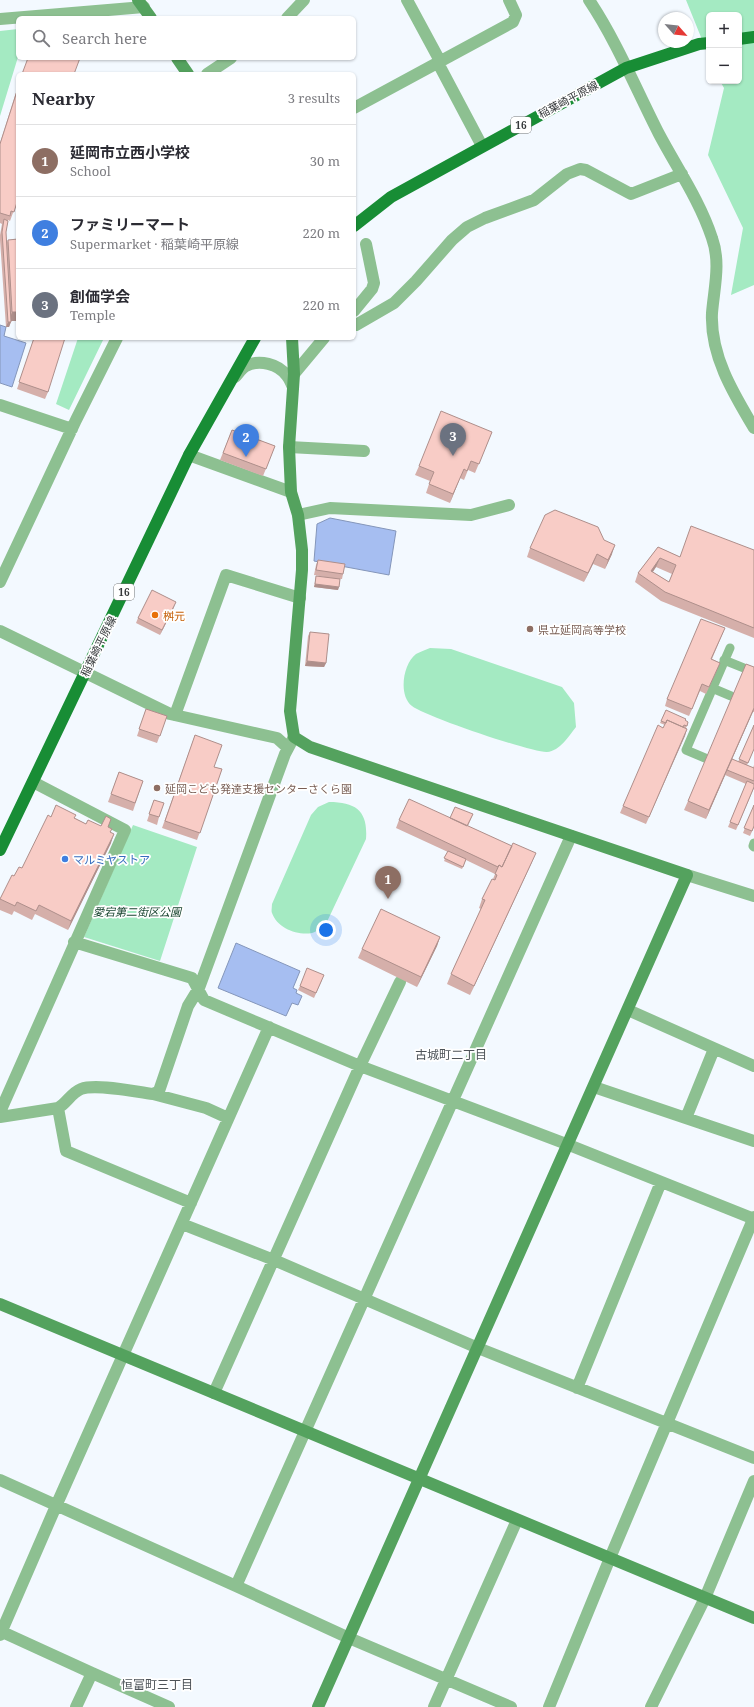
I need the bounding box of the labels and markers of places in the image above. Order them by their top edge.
pin: 3 [440,423,466,456]
pin: 2 [233,424,259,457]
place label: 桝元 [163,608,185,623]
marker: 桝元 [150,610,160,620]
place label: 県立延岡高等学校 [538,622,626,637]
marker: 県立延岡高等学校 [525,624,535,634]
place label: 延岡こども発達支援センターさくら園 [165,781,352,796]
marker: 延岡こども発達支援センターさくら園 [152,783,162,793]
place label: マルミヤストア [73,852,150,867]
marker: マルミヤストア [60,854,70,864]
pin: 1 [375,866,401,899]

